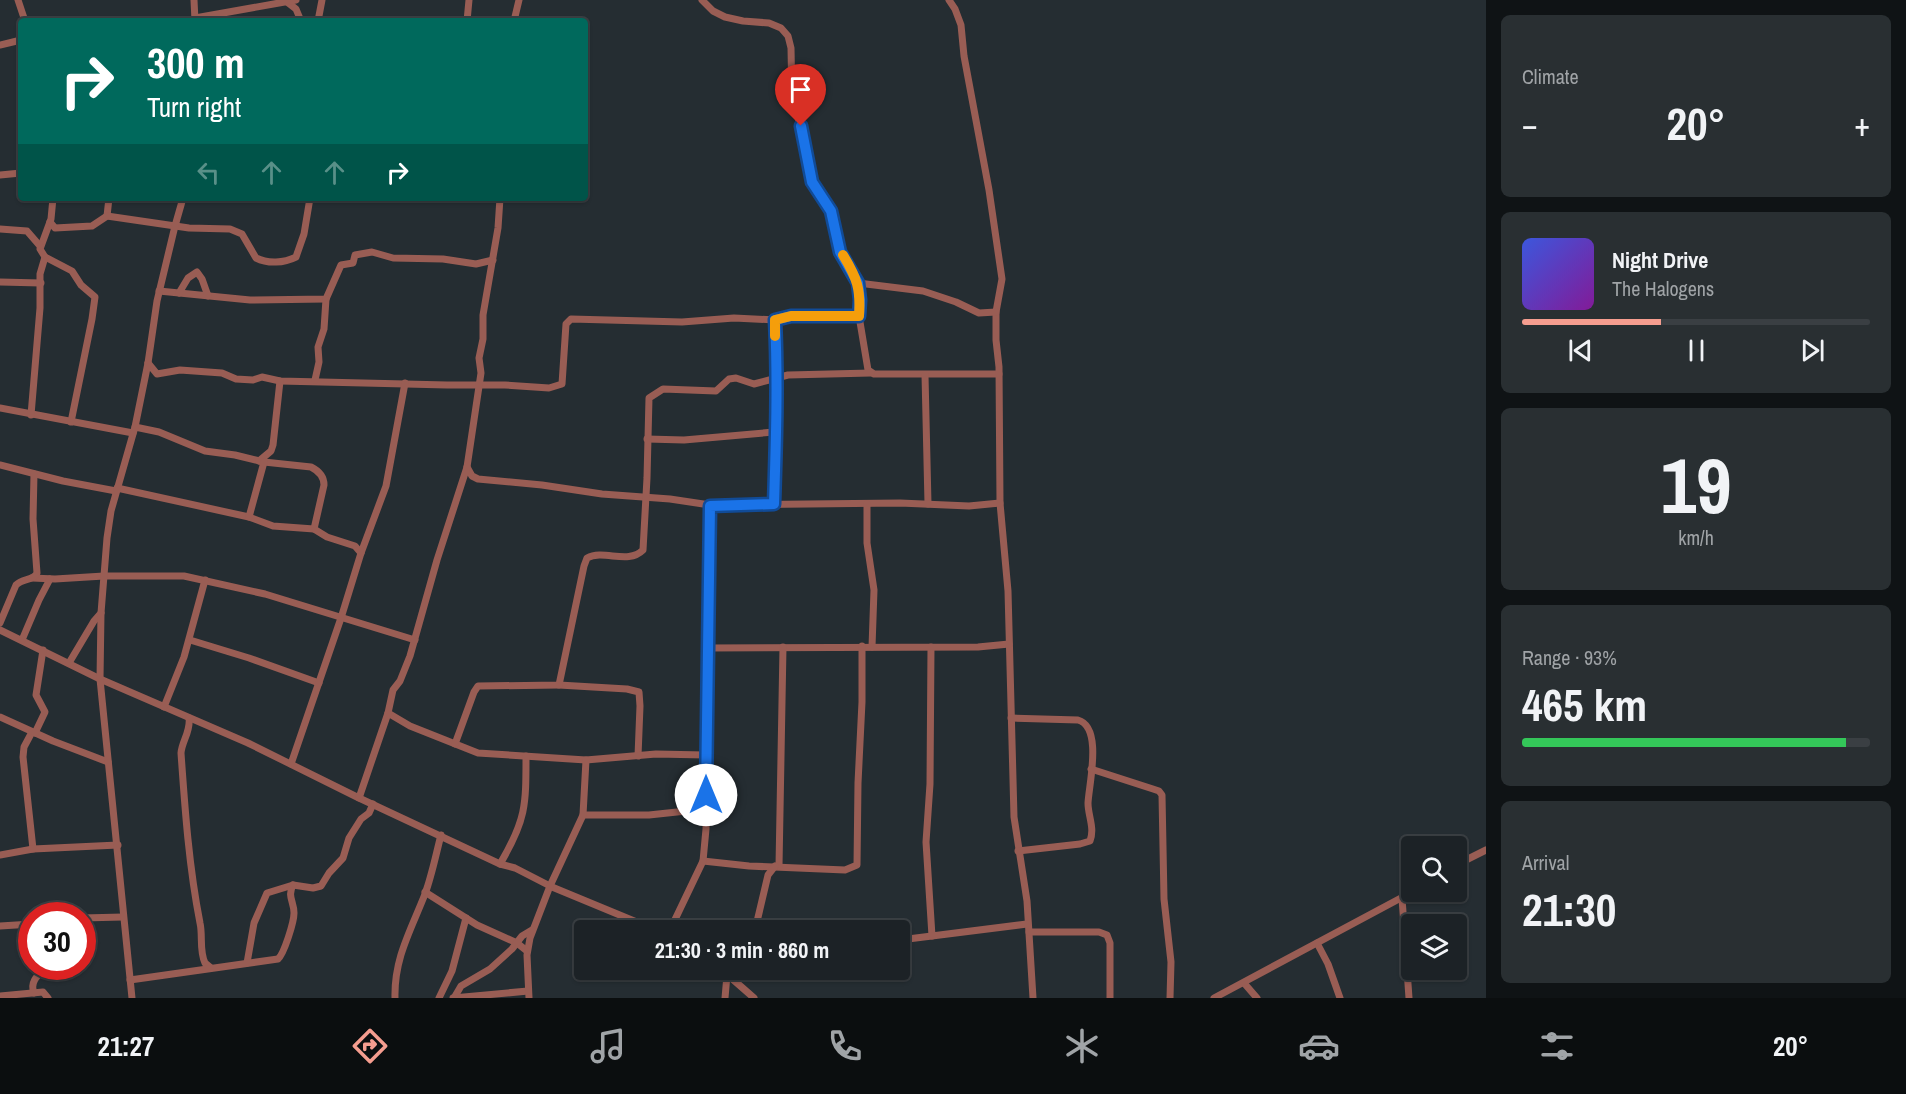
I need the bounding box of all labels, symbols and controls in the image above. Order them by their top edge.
text: 300 m [147,35,245,91]
icon: right [48,42,126,120]
text: Climate [1522,63,1579,90]
pin [775,64,826,126]
icon: arrive [784,73,817,106]
text: Turn right [147,89,241,125]
text: 20° [1666,93,1726,154]
text: − [1522,102,1538,146]
text: + [1854,102,1870,146]
icon: left [192,156,225,189]
icon: ahead [255,156,288,189]
icon: ahead [318,156,351,189]
icon: right [381,156,414,189]
text: Night Drive [1612,245,1708,275]
text: The Halogens [1612,275,1714,302]
icon: previous [1564,334,1597,367]
icon: pause [1680,334,1713,367]
icon: next [1796,334,1829,367]
text: 19 [1660,432,1732,537]
text: km/h [1678,524,1714,551]
text: Range · 93% [1522,644,1617,671]
text: 465 km [1522,674,1647,735]
position arrow [674,763,738,827]
map controls [1401,836,1467,980]
button: search [1401,836,1467,902]
text: Arrival [1522,849,1569,876]
text: 21:30 [1522,879,1616,940]
speed limit sign: 30 [18,902,96,980]
button: layers [1401,914,1467,980]
text: 21:30 · 3 min · 860 m [655,935,829,965]
icon: directions [349,1025,391,1067]
icon: music [587,1025,629,1067]
icon: phone [824,1025,866,1067]
icon: climate [1061,1025,1103,1067]
icon: car [1298,1025,1340,1067]
icon: filters [1536,1025,1578,1067]
text: 21:27 [98,1028,154,1064]
text: 20° [1773,1028,1808,1064]

